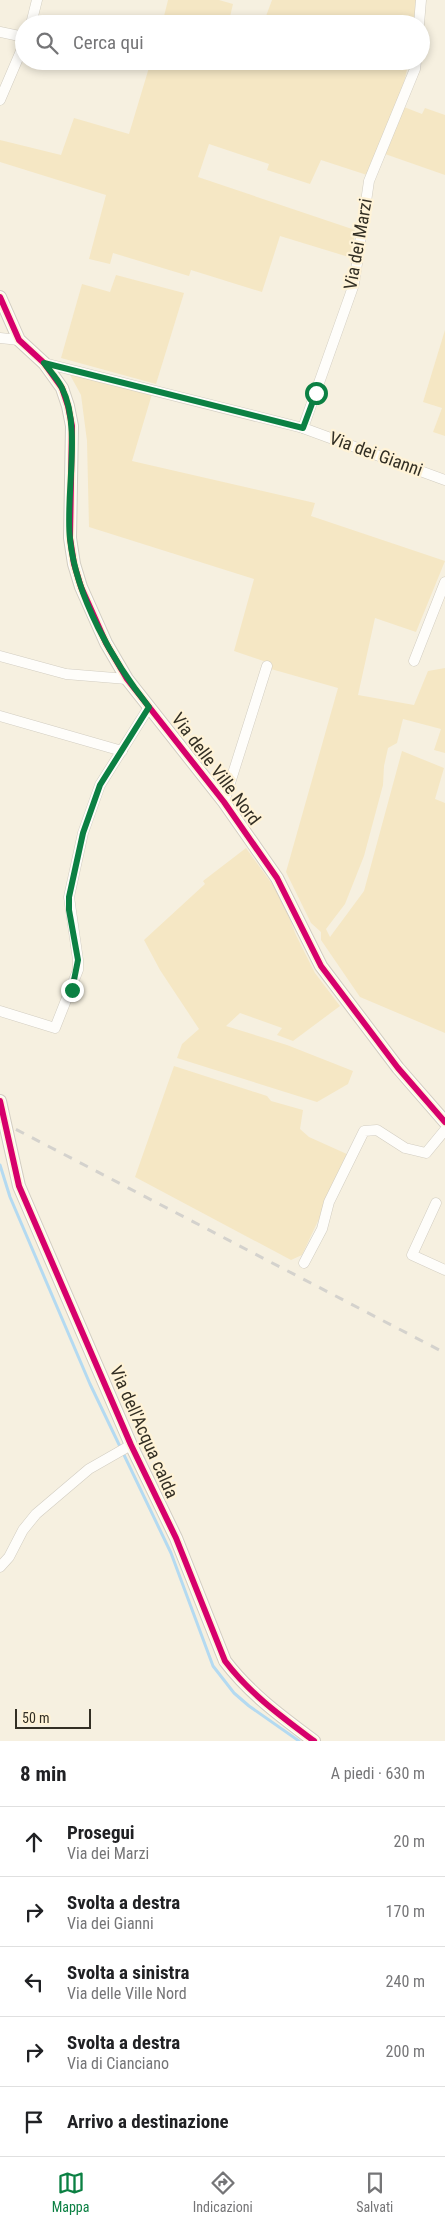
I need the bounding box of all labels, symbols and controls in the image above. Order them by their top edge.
search box [15,15,430,70]
icon: search [33,29,61,57]
text: Cerca qui [73,31,144,54]
street label: Via dei Marzi [339,197,376,291]
route start [305,382,328,405]
street label: Via dei Gianni [327,427,426,480]
street label: Via delle Ville Nord [167,709,265,829]
route end [61,979,84,1002]
street label: Via dell'Acqua calda [106,1362,183,1501]
scale bar [15,1706,91,1729]
text: 50 m [22,1710,50,1726]
text: 8 min [20,1762,67,1786]
text: A piedi · 630 m [331,1764,425,1783]
text: Prosegui [67,1821,135,1844]
icon: ahead [20,1828,48,1856]
text: 20 m [393,1832,425,1851]
text: Via dei Marzi [67,1844,149,1863]
text: Svolta a destra [67,1891,180,1914]
icon: right [20,1898,48,1926]
text: 170 m [386,1902,425,1921]
text: Via dei Gianni [67,1914,154,1933]
text: Svolta a sinistra [67,1961,189,1984]
icon: left [20,1968,48,1996]
text: 240 m [386,1972,425,1991]
text: Via delle Ville Nord [67,1984,187,2003]
text: Svolta a destra [67,2031,180,2054]
icon: right [20,2038,48,2066]
text: 200 m [386,2042,425,2061]
text: Via di Cianciano [67,2054,169,2073]
icon: arrive [20,2108,48,2136]
text: Arrivo a destinazione [67,2110,229,2133]
tab: Mappa [52,2169,89,2215]
tab: Indicazioni [193,2169,253,2215]
tab: Salvati [356,2169,393,2215]

